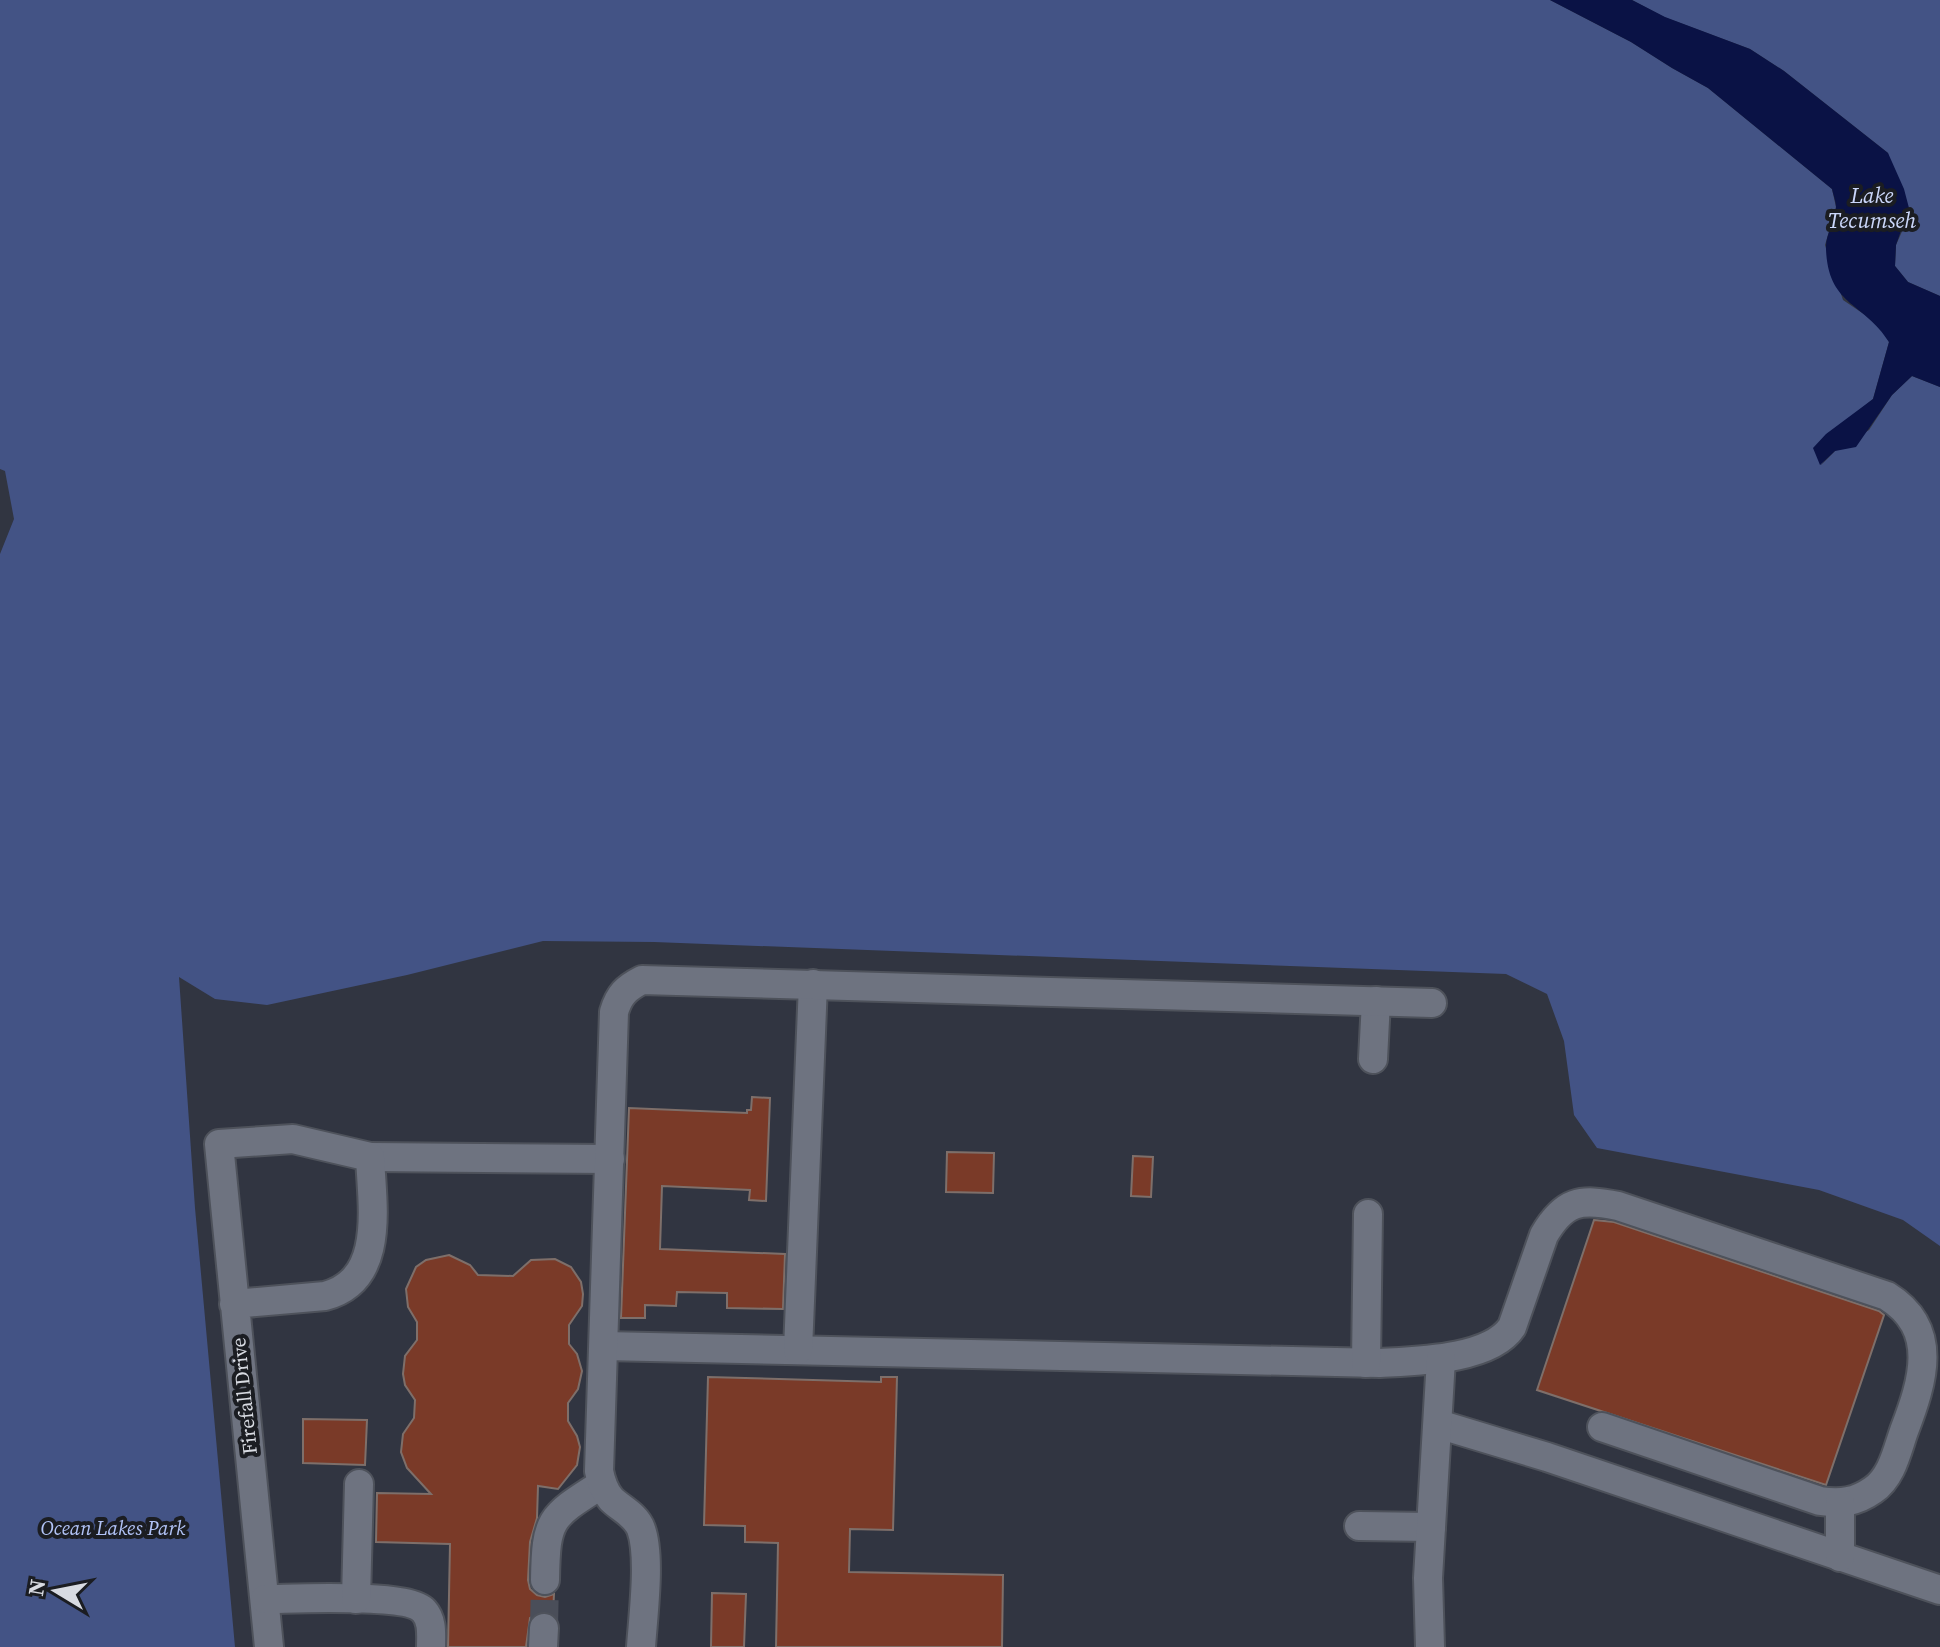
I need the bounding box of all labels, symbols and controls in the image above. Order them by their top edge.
water label: Lake Tecumseh [1828,180,1916,235]
street label: Firefall Drive [224,1336,264,1456]
park label: Ocean Lakes Park [41,1514,186,1542]
north arrow [16,1551,96,1631]
text: N [20,1577,52,1598]

